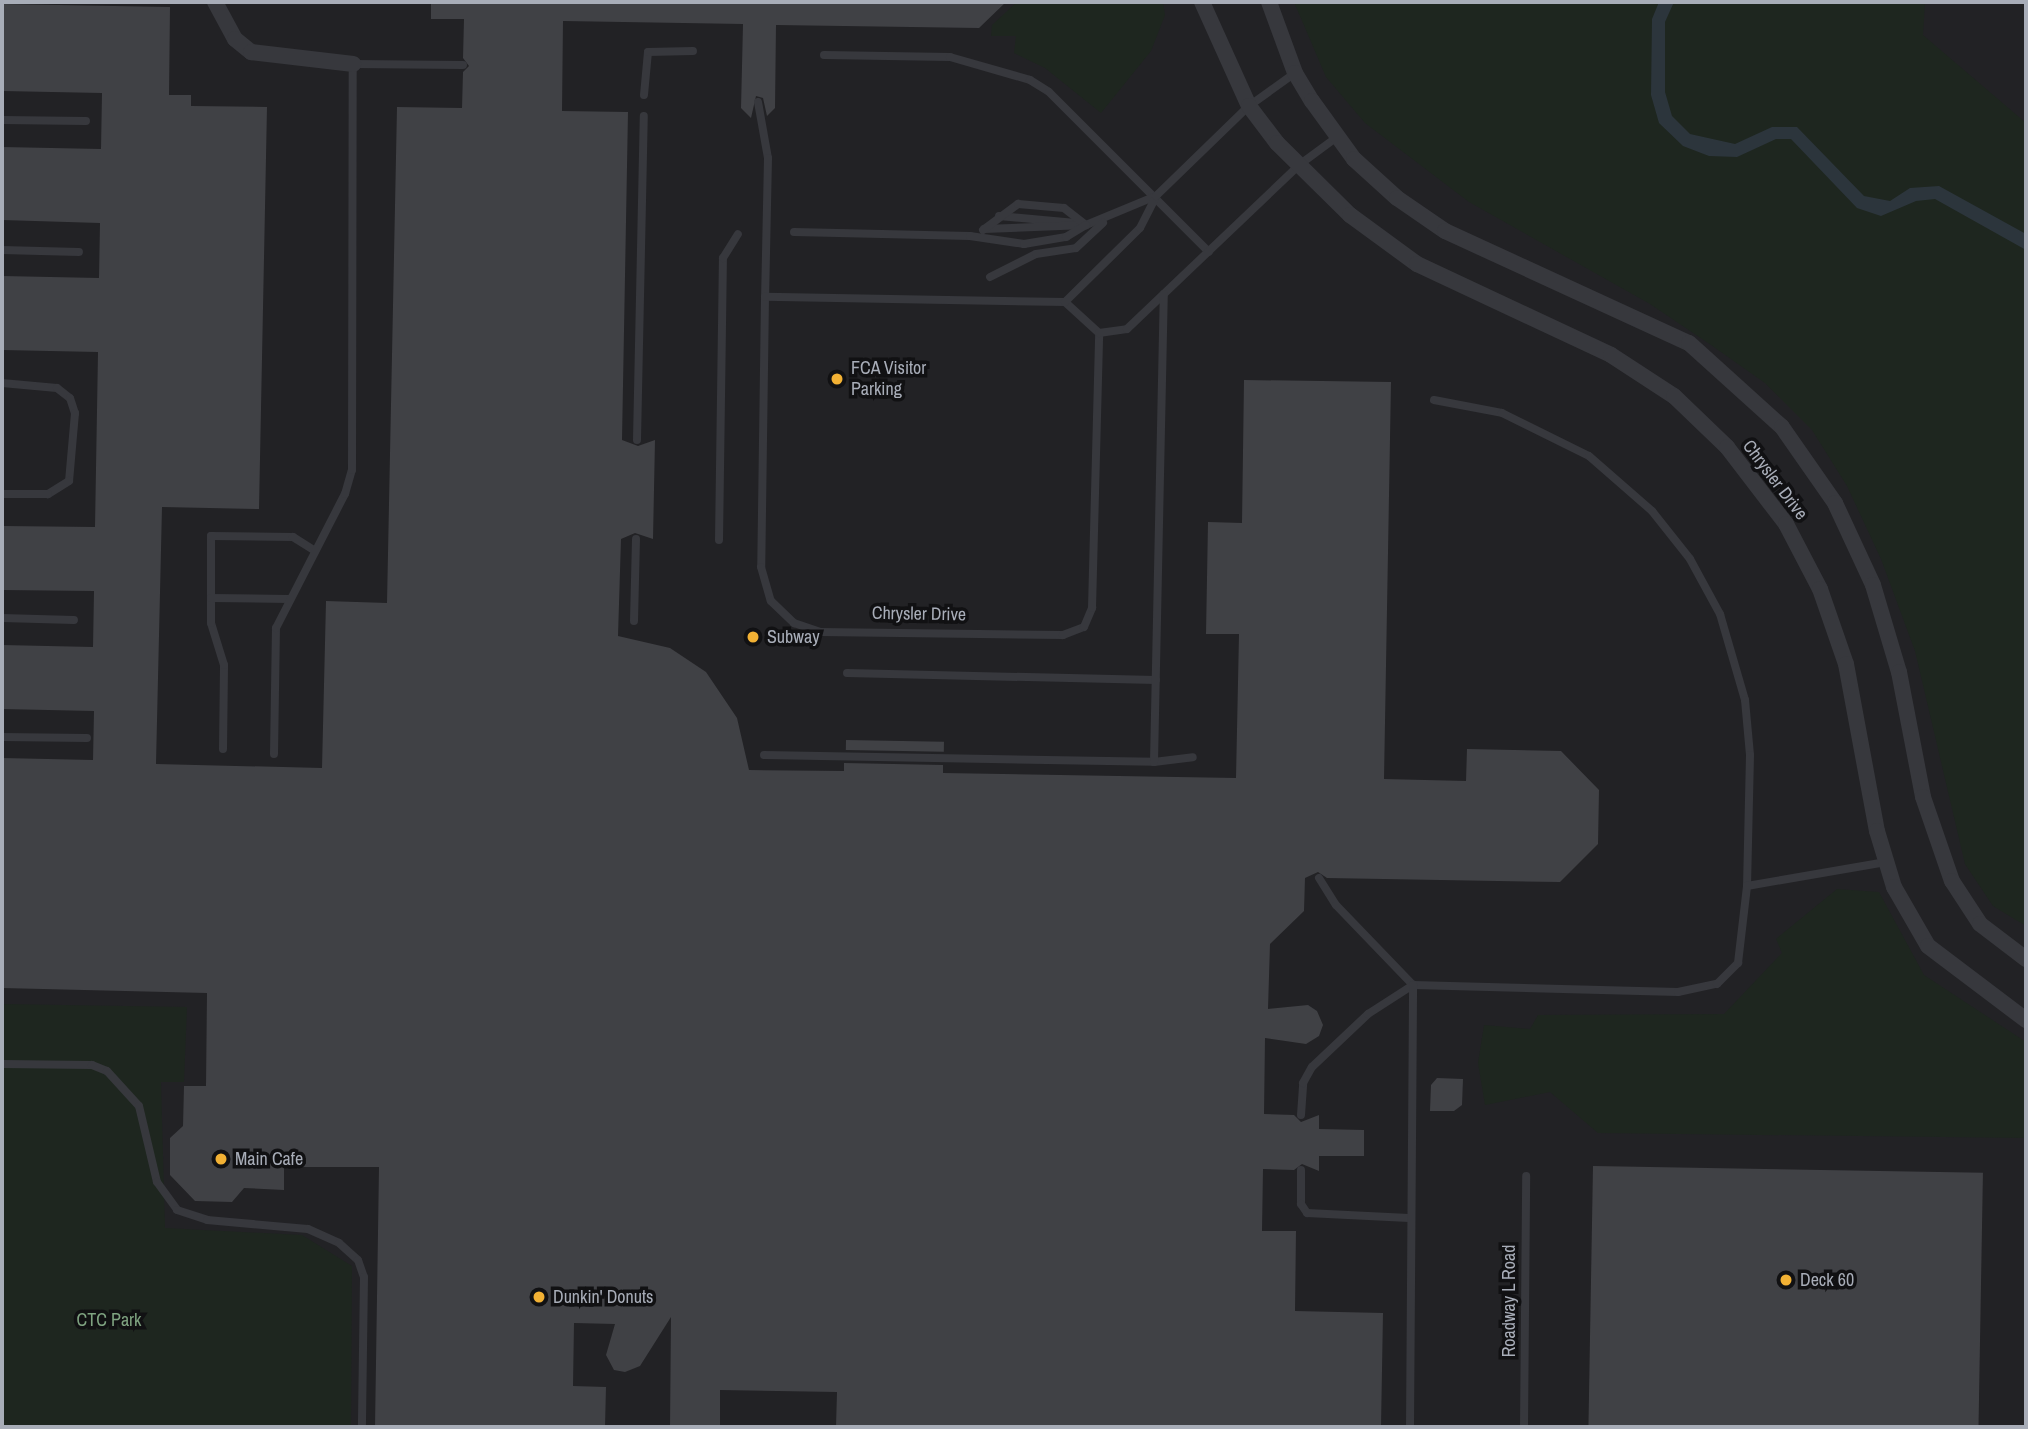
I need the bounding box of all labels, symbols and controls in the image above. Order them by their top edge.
place label: FCA Visitor Parking [851,358,927,400]
marker: FCA Visitor Parking [829,371,845,387]
street label: Chrysler Drive [1738,436,1812,524]
street label: Chrysler Drive [872,602,966,626]
place label: Subway [767,626,820,648]
marker: Subway [745,629,761,645]
place label: Main Cafe [235,1148,303,1170]
marker: Main Cafe [213,1151,229,1167]
street label: Roadway L Road [1498,1244,1520,1358]
place label: Deck 60 [1800,1269,1854,1291]
marker: Deck 60 [1778,1272,1794,1288]
place label: Dunkin' Donuts [553,1286,653,1308]
marker: Dunkin' Donuts [531,1289,547,1305]
park label: CTC Park [77,1309,141,1331]

